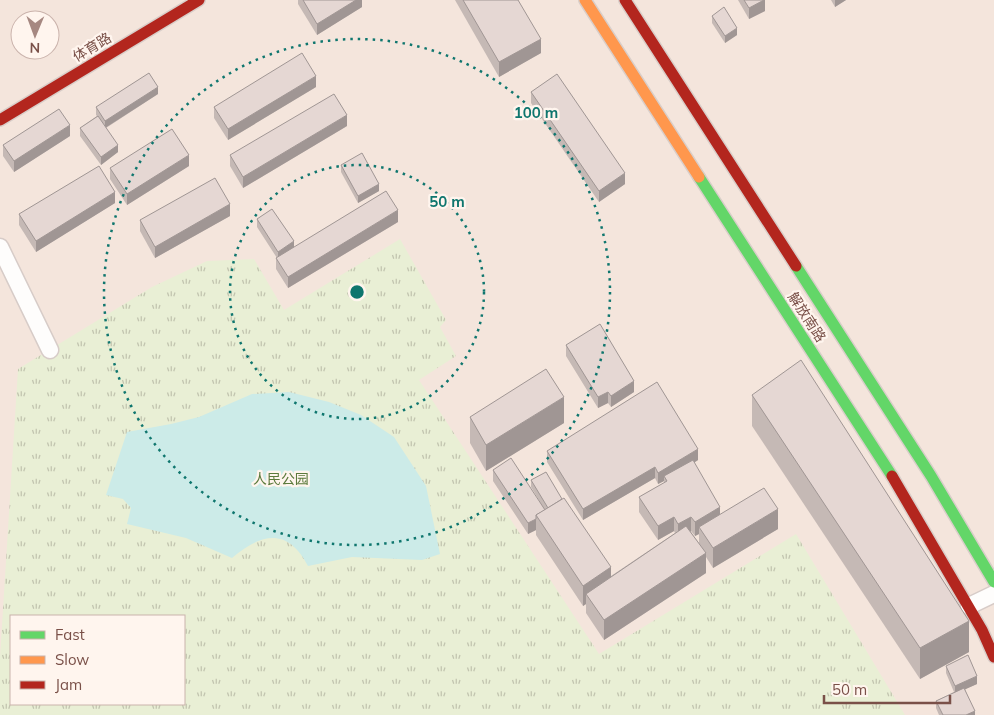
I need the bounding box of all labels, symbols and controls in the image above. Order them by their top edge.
north arrow [10,10,60,60]
street label: 体育路 [69,28,115,66]
text: N [29,39,40,57]
text: 100 m [514,103,558,122]
text: 50 m [429,192,465,211]
centre of rings [348,283,366,301]
street label: 解放南路 [784,289,830,345]
park label: 人民公园 [253,470,309,488]
legend [10,615,185,705]
text: Fast [55,625,85,644]
text: Slow [55,650,89,669]
scale bar [824,672,950,704]
text: Jam [55,675,82,694]
text: 50 m [832,680,867,699]

